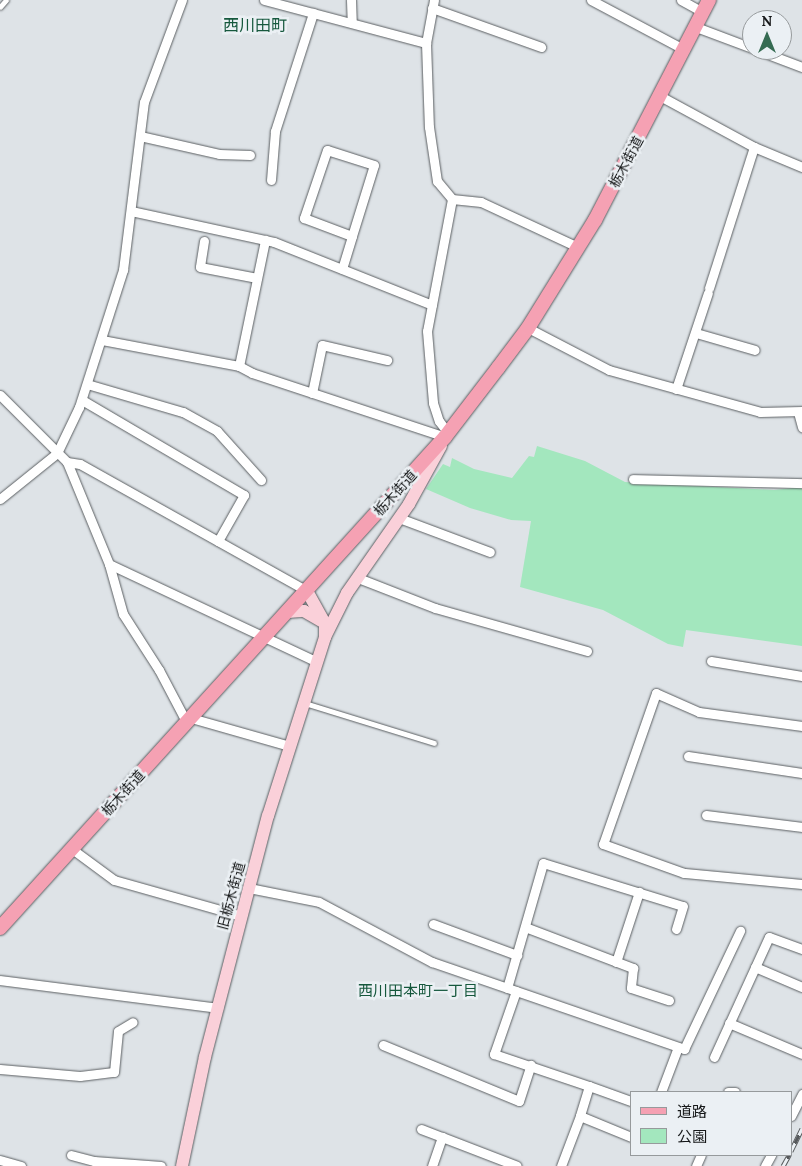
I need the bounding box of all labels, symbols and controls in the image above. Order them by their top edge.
north arrow [742,10,792,60]
text: N [762,12,772,30]
district label: 西川田町 [223,15,287,35]
street label: 栃木街道 [605,133,647,191]
street label: 栃木街道 [370,467,420,519]
street label: 栃木街道 [98,767,148,819]
street label: 旧栃木街道 [214,860,248,932]
district label: 西川田本町一丁目 [358,982,478,1000]
legend [630,1091,792,1156]
text: 道路 [677,1102,707,1121]
text: 公園 [677,1127,707,1146]

